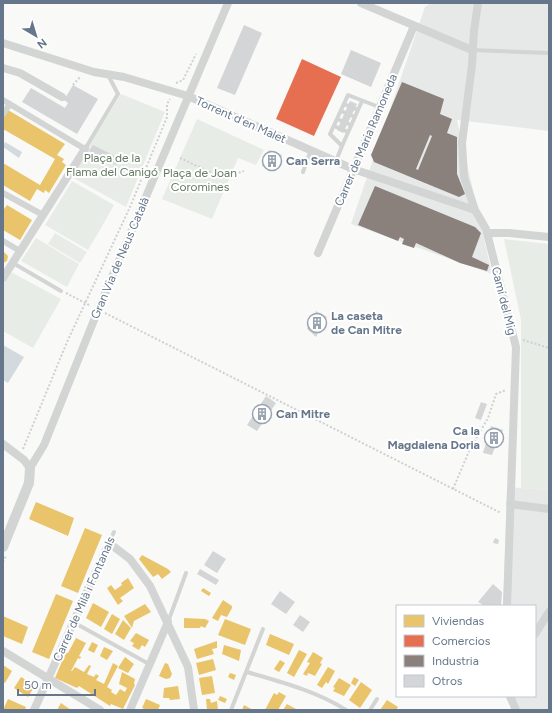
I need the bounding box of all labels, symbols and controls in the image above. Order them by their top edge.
north arrow [16,16,56,56]
text: N [34,36,49,51]
street label: Carrer de Maria Ramoneda [332,72,400,208]
street label: Torrent d'en Malet [194,94,289,146]
building icon: Can Serra [261,150,283,172]
park label: Plaça de la Flama del Canigó [66,151,158,179]
place label: Can Serra [286,154,340,168]
park label: Plaça de Joan Coromines [163,166,237,194]
street label: Gran Via de Neus Català [88,195,152,321]
street label: Camí del Mig [489,265,519,337]
place label: La caseta de Can Mitre [331,309,402,337]
building icon: La caseta de Can Mitre [306,312,328,334]
building icon: Can Mitre [251,403,273,425]
place label: Can Mitre [276,407,331,421]
place label: Ca la Magdalena Doria [387,424,480,452]
building icon: Ca la Magdalena Doria [483,427,505,449]
street label: Carrer de Milà i Fontanals [50,534,118,664]
legend [396,605,536,697]
text: Viviendas [432,614,485,628]
text: Comercios [432,634,491,648]
text: Industria [432,654,479,668]
scale bar [18,671,95,697]
text: Otros [432,674,463,688]
text: 50 m [24,678,52,692]

